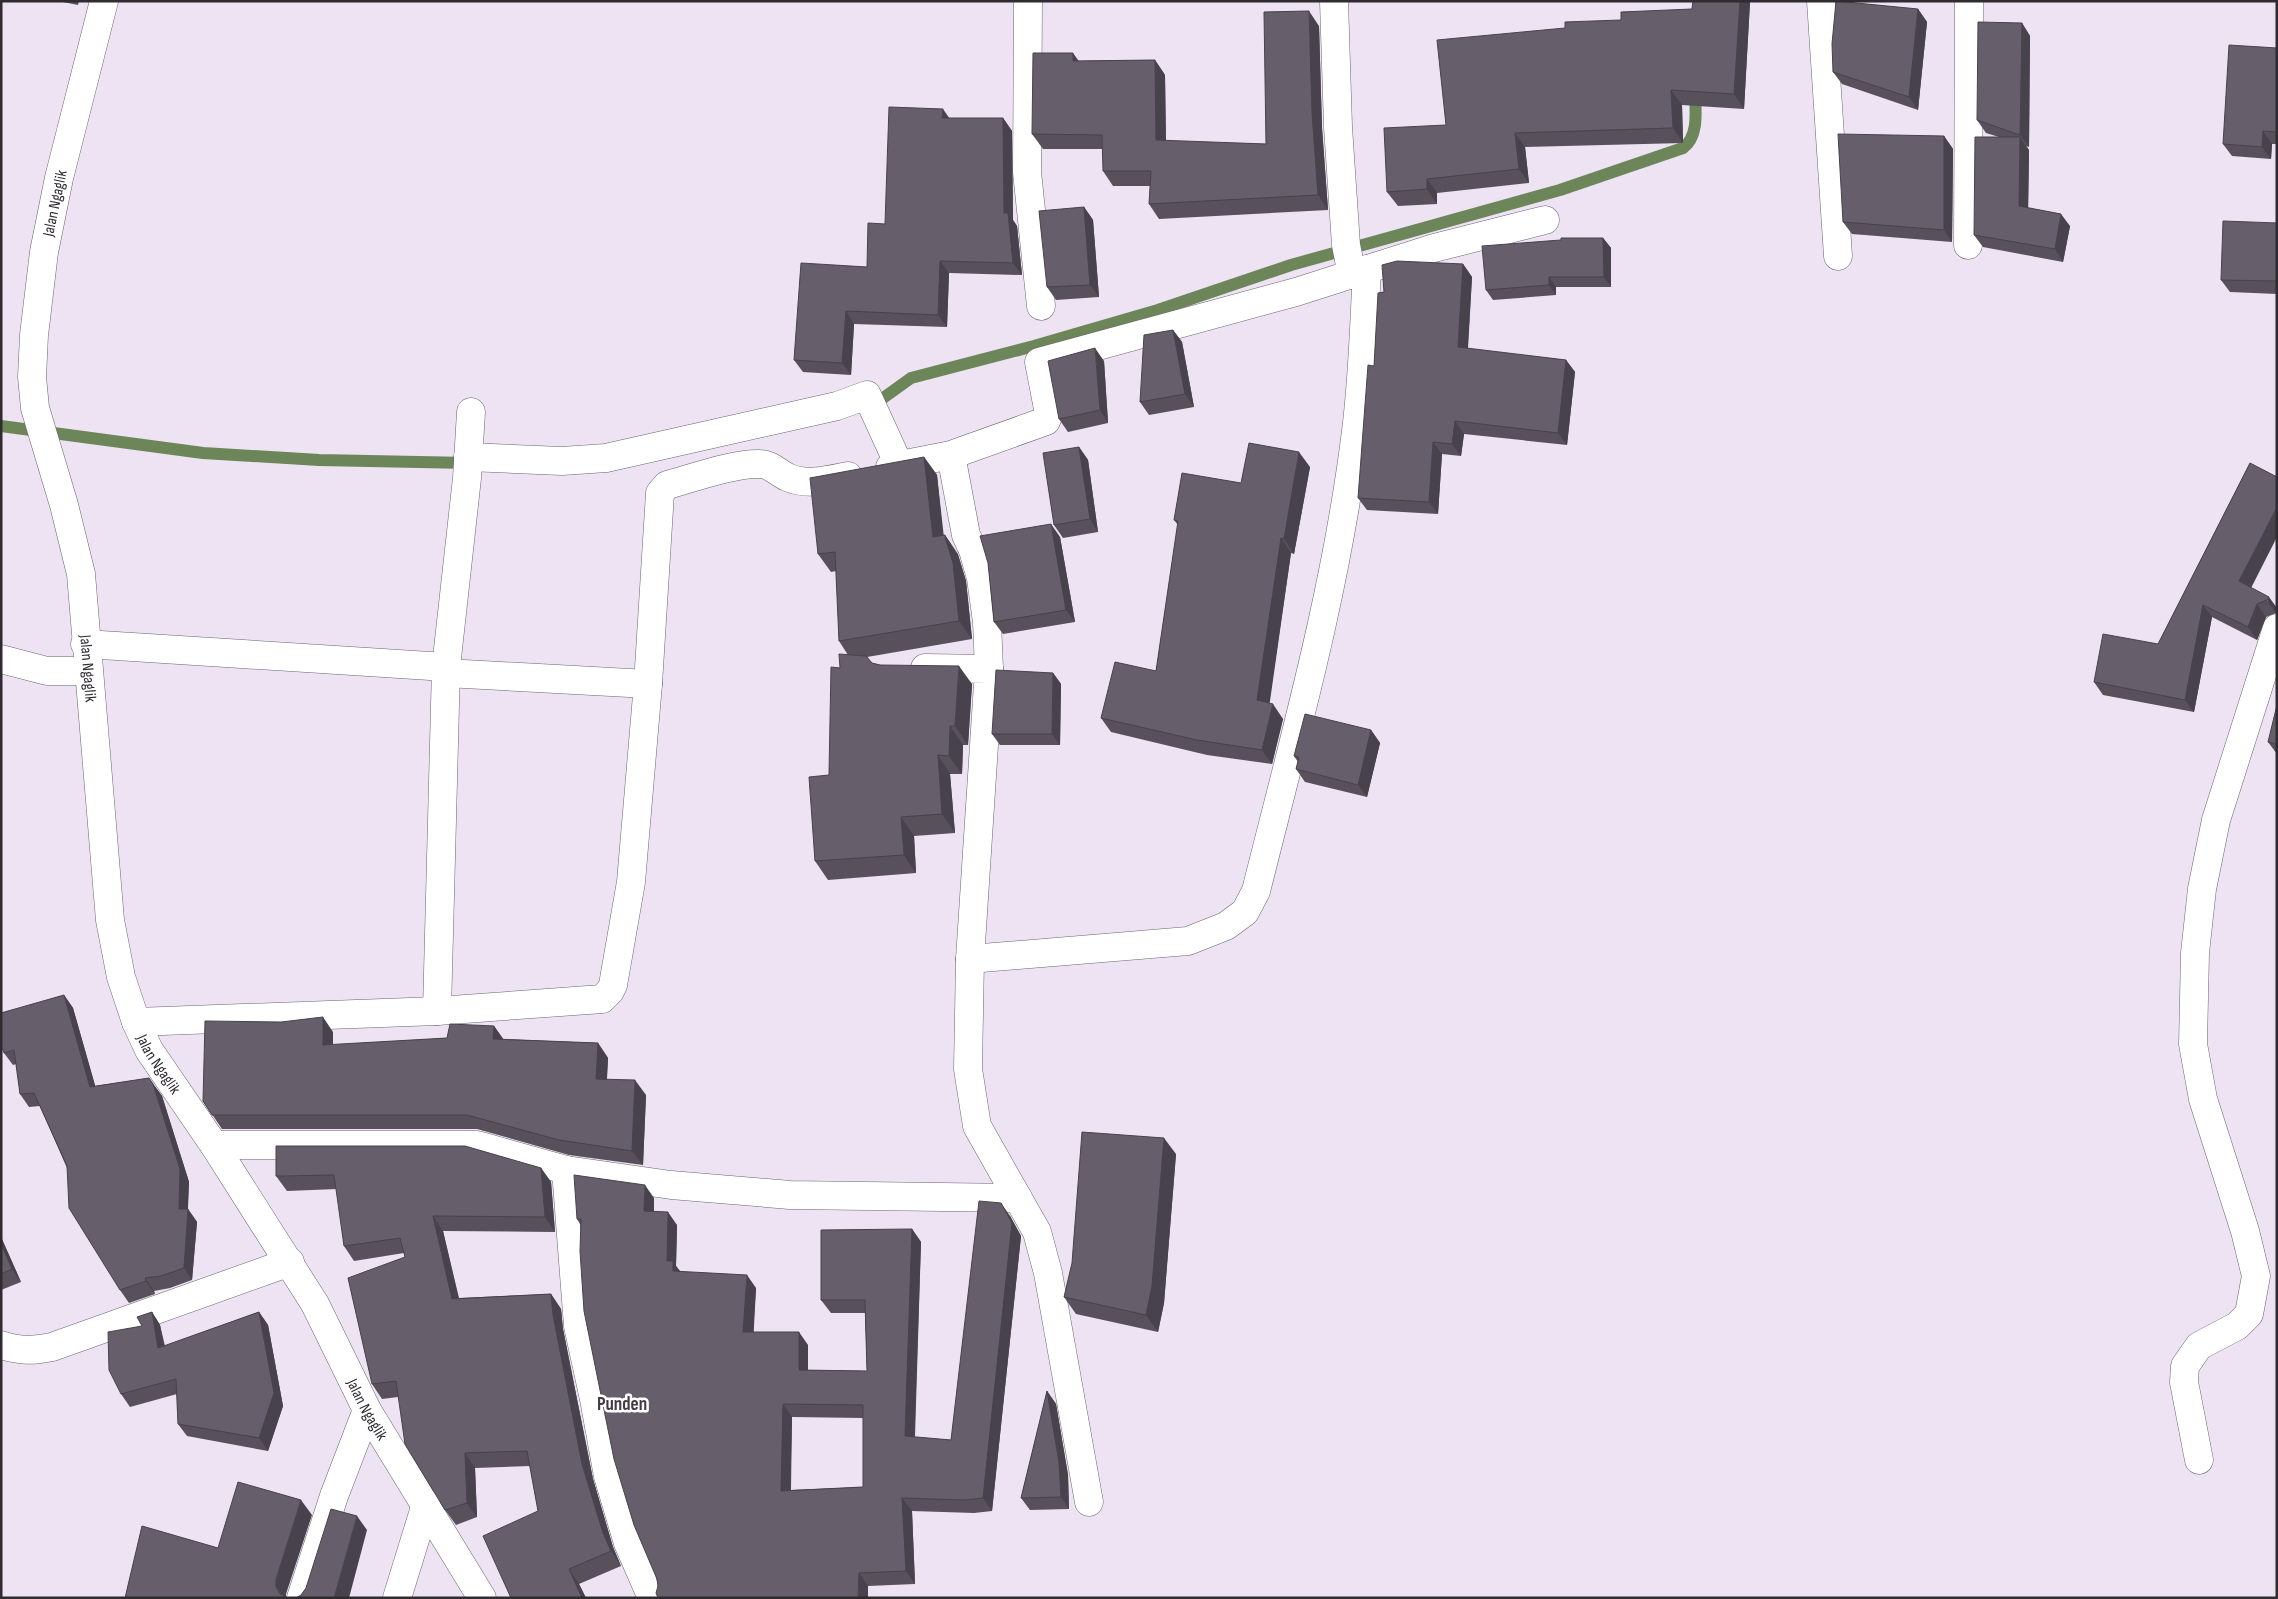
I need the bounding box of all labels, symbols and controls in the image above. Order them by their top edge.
street label: Jalan Ngaglik [39,168,72,239]
street label: Jalan Ngaglik [75,633,100,703]
street label: Jalan Ngaglik [132,1031,184,1098]
street label: Jalan Ngaglik [342,1375,391,1444]
district label: Punden [597,1393,647,1416]

